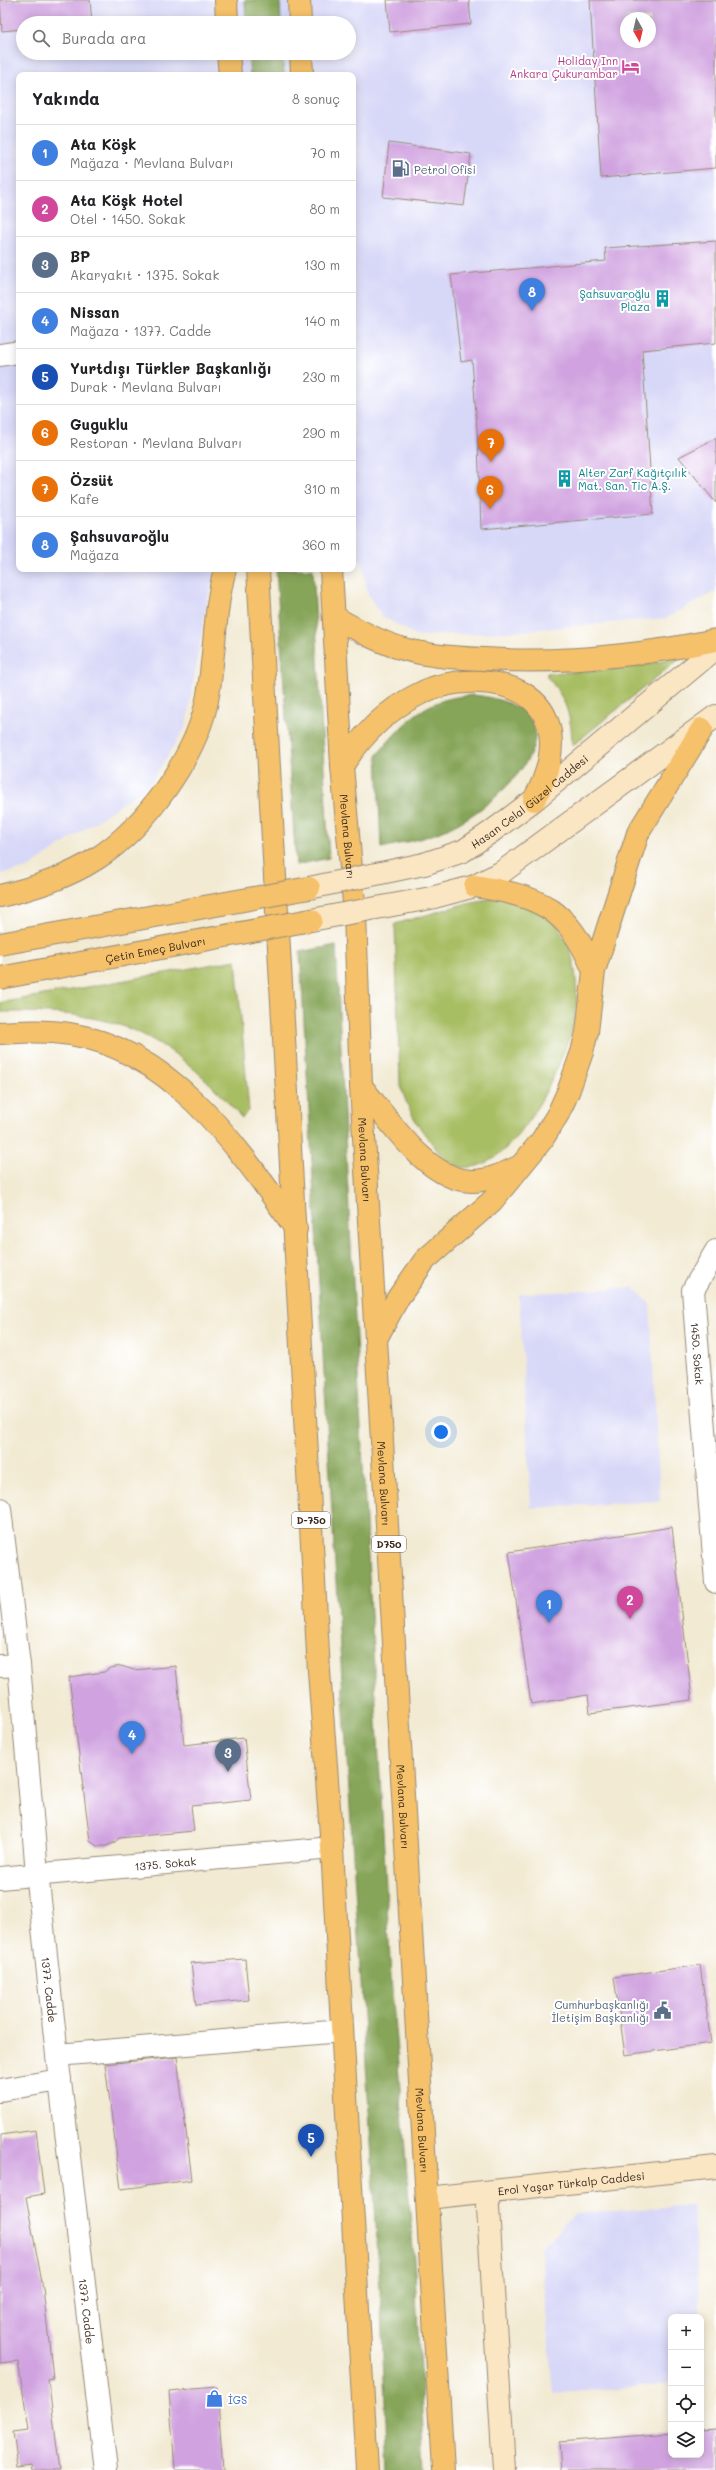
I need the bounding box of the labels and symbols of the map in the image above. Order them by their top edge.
north arrow [620,12,656,48]
place label: Holiday Inn Ankara Çukurambar [509,53,618,81]
hotel icon: Holiday Inn Ankara Çukurambar [621,56,641,76]
fuel station icon: Petrol Ofisi [391,159,411,179]
place label: Petrol Ofisi [414,162,476,177]
pin: 8 [519,278,545,311]
place label: Şahsuvaroğlu Plaza [580,286,650,314]
building icon: Şahsuvaroğlu Plaza [653,289,673,309]
pin: 7 [478,429,504,462]
place label: Alter Zarf Kağıtçılık Mat. San. Tic A.Ş. [578,465,687,493]
building icon: Alter Zarf Kağıtçılık Mat. San. Tic A.Ş. [555,468,575,488]
pin: 6 [477,476,503,509]
street label: Hasan Celal Güzel Caddesi [467,751,591,851]
street label: Mevlana Bulvarı [337,793,359,879]
street label: Çetin Emeç Bulvarı [104,932,207,966]
street label: Mevlana Bulvarı [355,1117,375,1203]
street label: 1450. Sokak [688,1322,708,1386]
your location [431,1422,451,1442]
street label: Mevlana Bulvarı [375,1441,395,1526]
road number: D-750 [292,1512,330,1528]
road number: D750 [372,1536,406,1552]
pin: 2 [617,1586,643,1619]
pin: 1 [536,1590,562,1623]
pin: 4 [119,1721,145,1754]
pin: 3 [215,1739,241,1772]
street label: Mevlana Bulvarı [394,1764,414,1850]
street label: 1375. Sokak [134,1853,197,1873]
street label: 1377. Cadde [39,1956,61,2023]
place label: Cumhurbaşkanlığı İletişim Başkanlığı [552,1997,649,2025]
public building icon: Cumhurbaşkanlığı İletişim Başkanlığı [652,2000,672,2020]
street label: Mevlana Bulvarı [413,2087,433,2173]
pin: 5 [298,2124,324,2157]
street label: Erol Yaşar Türkalp Caddesi [497,2167,645,2198]
street label: 1377. Cadde [76,2278,99,2345]
shop icon: İGS [205,2389,225,2409]
place label: İGS [228,2392,247,2407]

